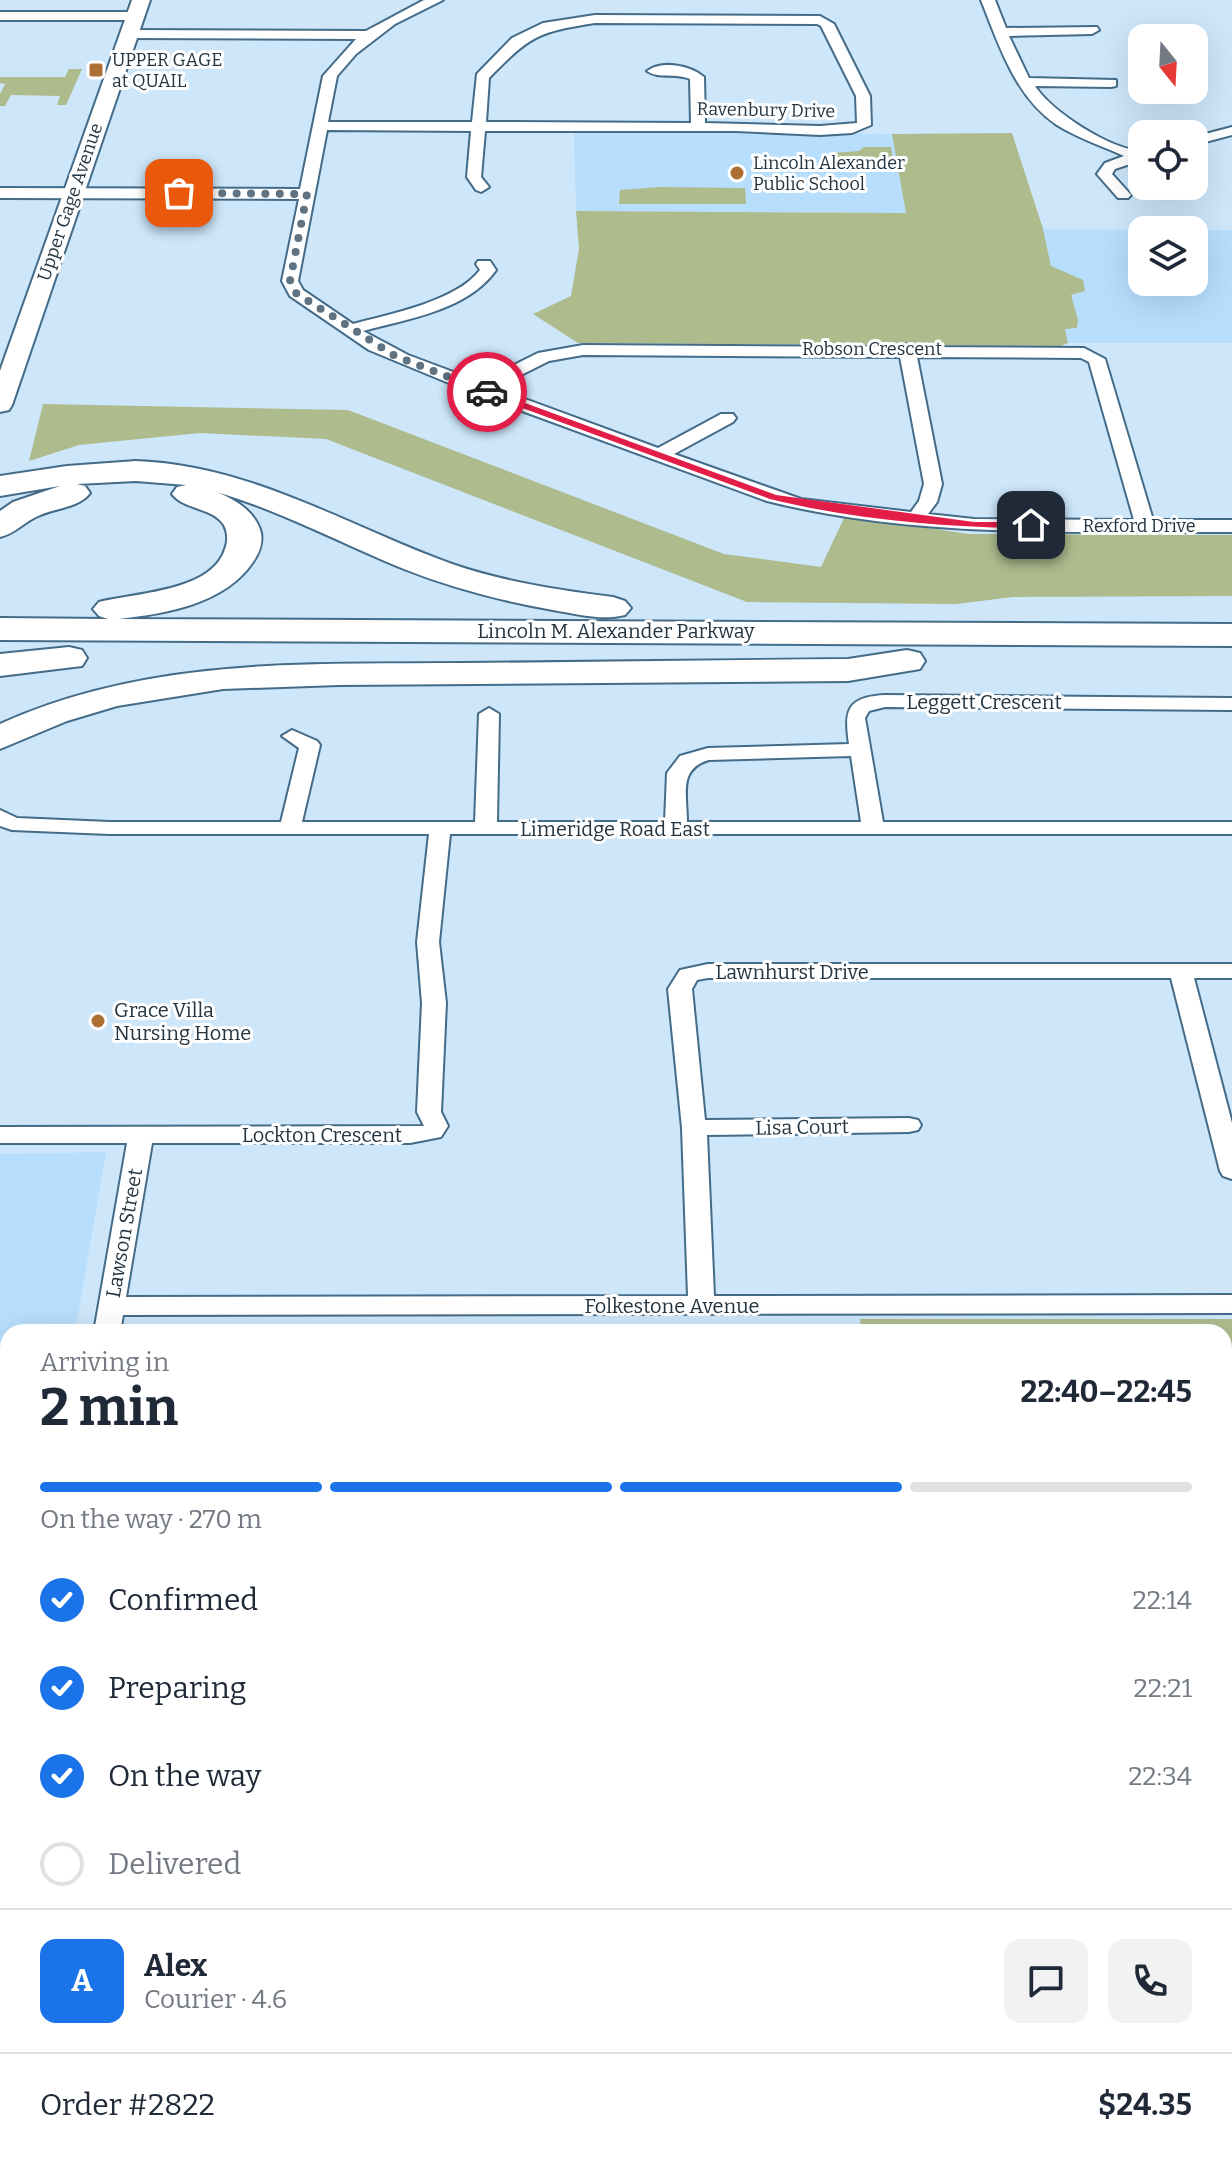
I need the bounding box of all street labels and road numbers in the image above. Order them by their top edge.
street label: Ravenbury Drive [697,98,835,122]
street label: Upper Gage Avenue [33,120,107,284]
street label: Robson Crescent [802,338,942,360]
street label: Rexford Drive [1083,515,1195,537]
street label: Lincoln M. Alexander Parkway [477,619,755,643]
street label: Leggett Crescent [906,690,1062,714]
street label: Limeridge Road East [520,817,710,841]
street label: Lawnhurst Drive [715,960,869,984]
street label: Lisa Court [755,1114,849,1140]
street label: Lockton Crescent [242,1123,402,1147]
street label: Lawson Street [101,1166,147,1300]
street label: Folkestone Avenue [584,1294,760,1318]

